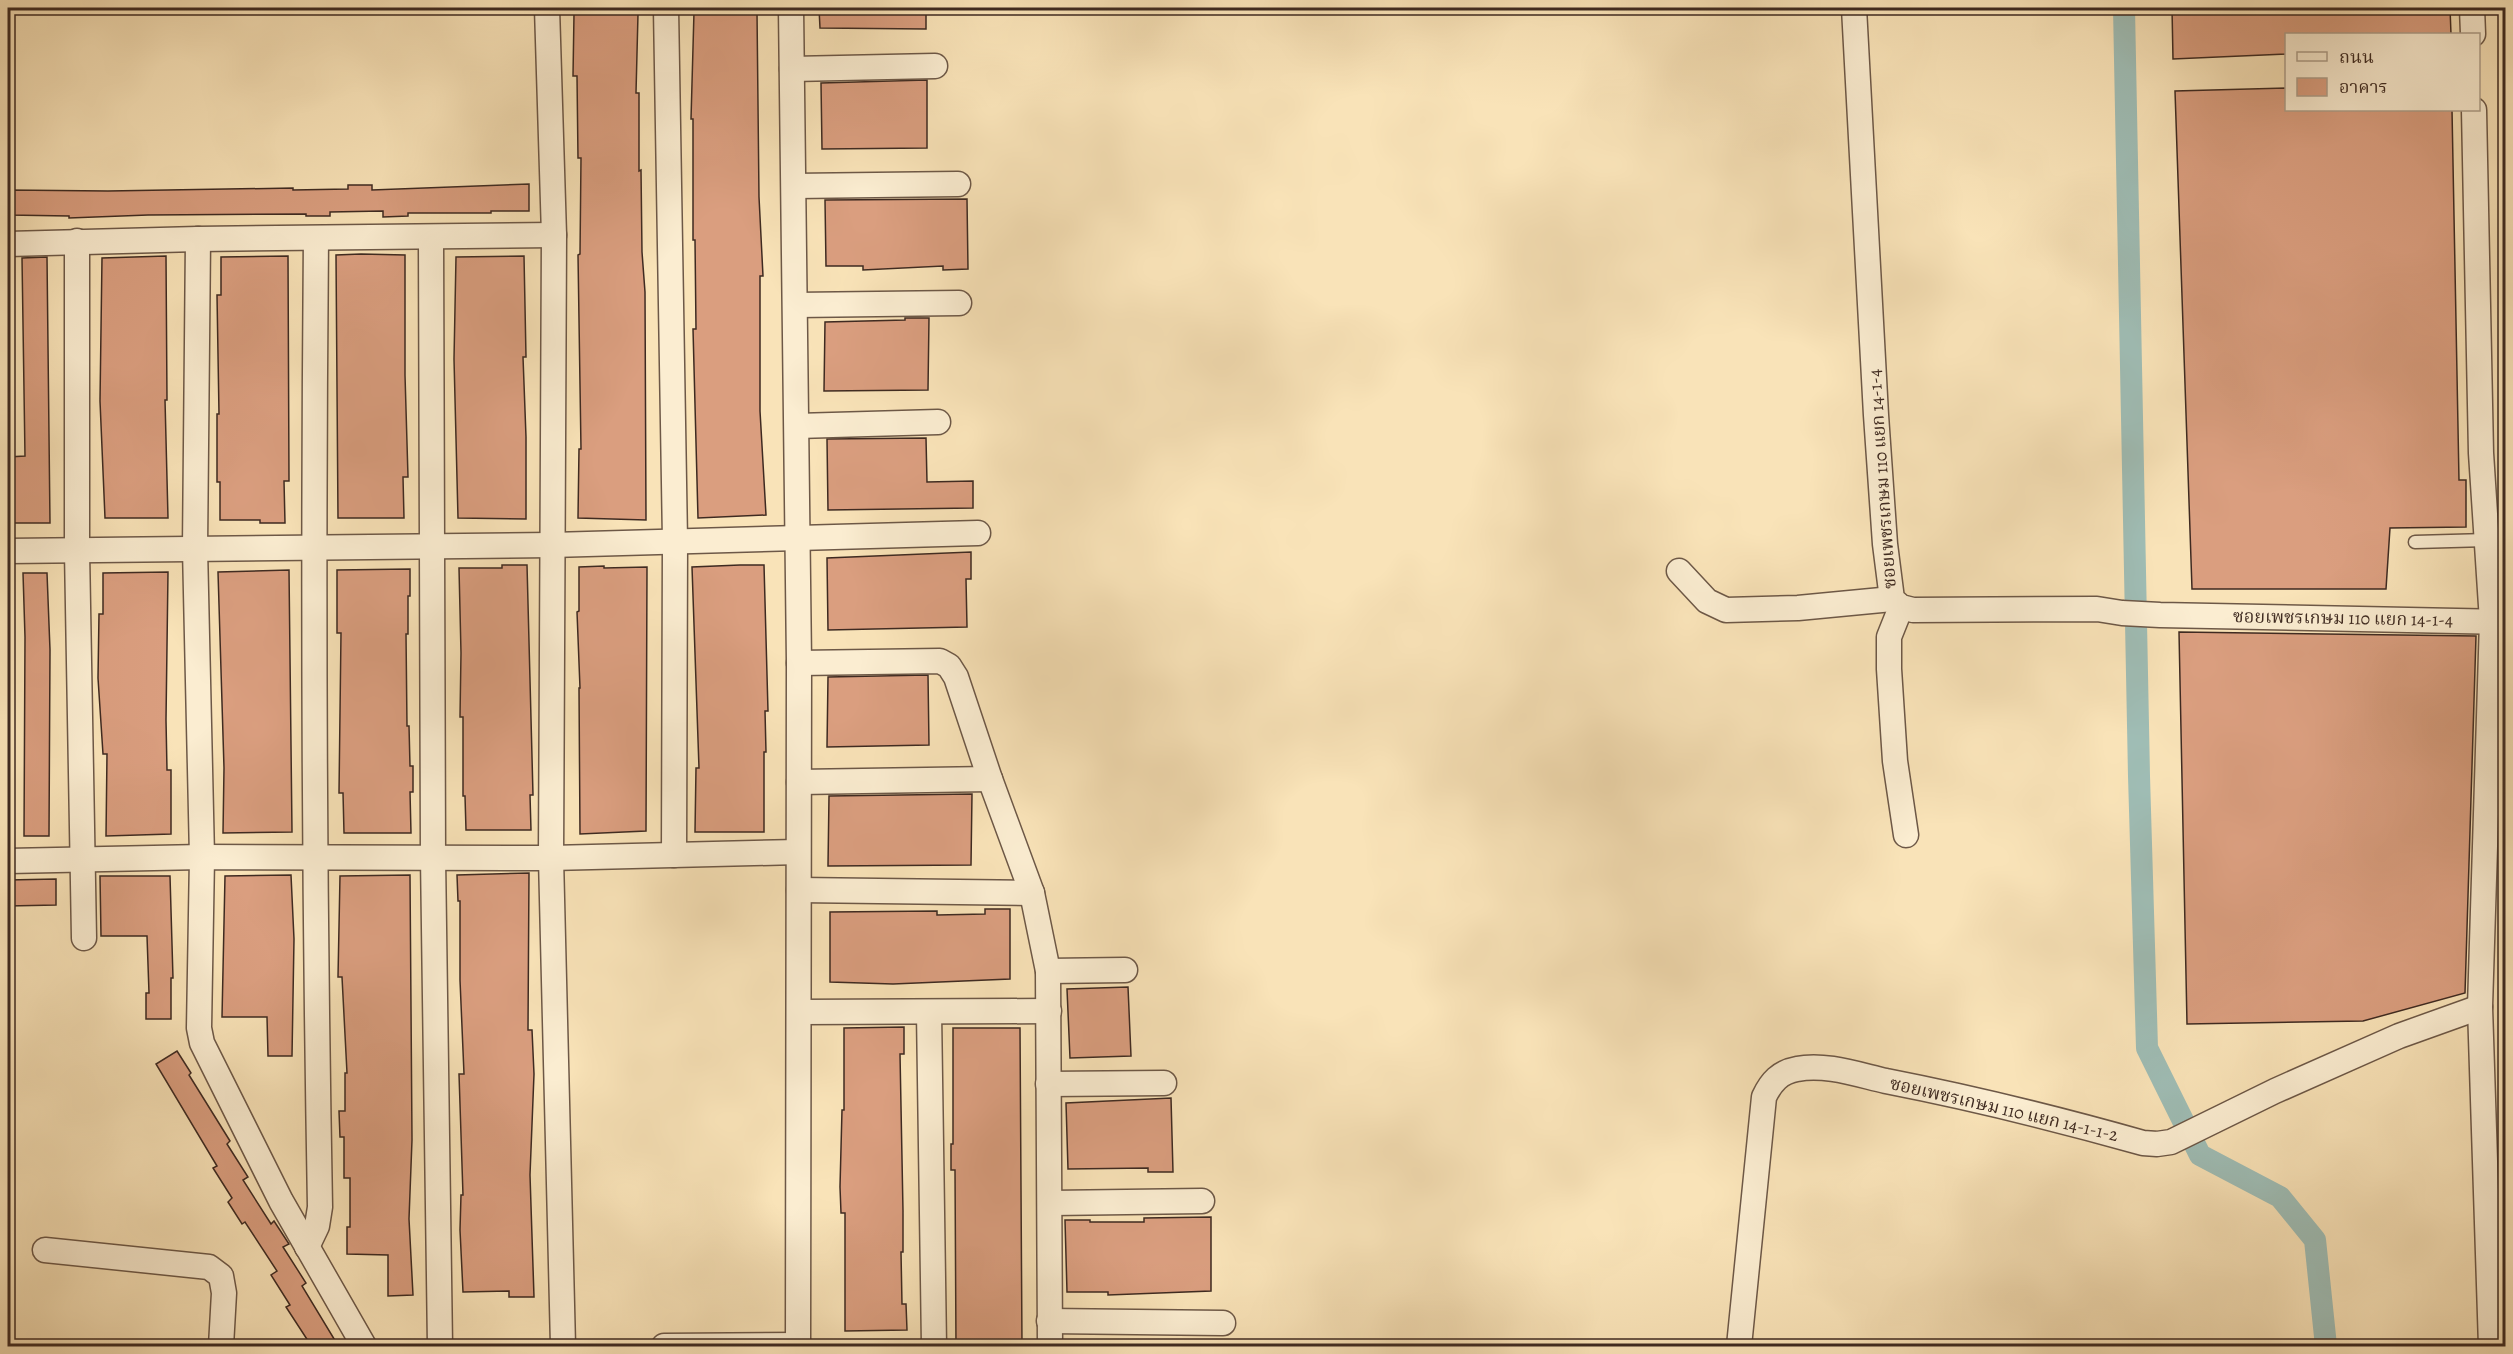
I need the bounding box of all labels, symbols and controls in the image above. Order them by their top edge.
legend [2285,33,2480,111]
text: ถนน [2339,45,2374,69]
text: อาคาร [2339,75,2388,99]
street label: ซอยเพชรเกษม 110 แยก 14-1-4 [1862,368,1902,590]
street label: ซอยเพชรเกษม 110 แยก 14-1-4 [2233,604,2453,632]
street label: ซอยเพชรเกษม 110 แยก 14-1-1-2 [1887,1071,2121,1147]

